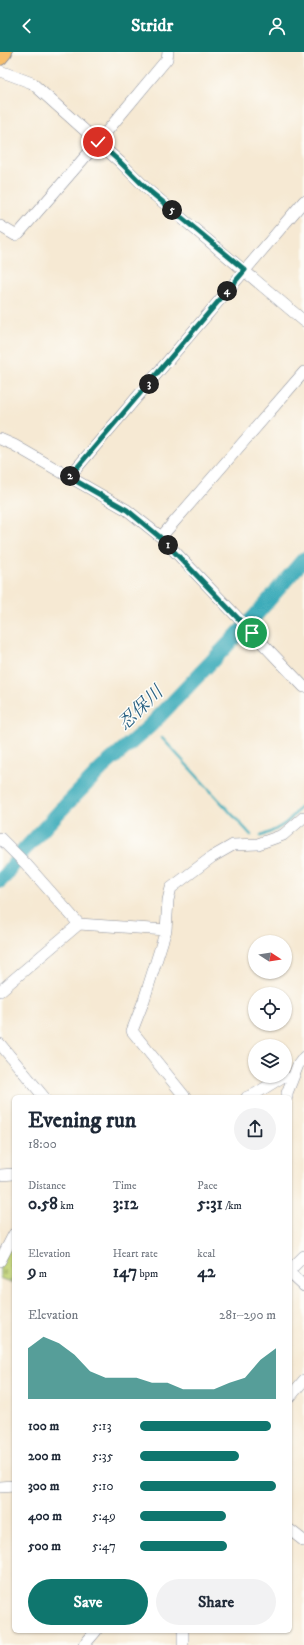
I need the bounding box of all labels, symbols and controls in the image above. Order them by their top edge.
icon: back [16,15,38,37]
text: Stridr [131,15,173,37]
icon: person [266,15,288,37]
pin [81,125,115,159]
icon: check [87,131,109,153]
pin: 5 [162,200,182,220]
text: 5 [169,203,175,217]
pin: 4 [217,281,237,301]
text: 4 [224,284,230,298]
pin: 3 [139,374,159,394]
text: 3 [147,377,151,391]
pin: 2 [60,466,80,486]
text: 2 [67,469,73,483]
pin: 1 [158,535,178,555]
text: 1 [166,538,170,552]
pin [235,616,269,650]
icon: arrive [241,622,263,644]
water label: 忍保川 [114,681,169,735]
north arrow [248,935,292,979]
map controls [248,935,292,1083]
button: locate [248,987,292,1031]
button: layers [248,1039,292,1083]
text: Evening run [28,1107,136,1134]
button: share [234,1108,276,1150]
text: 18:00 [28,1136,57,1152]
text: Distance [28,1179,66,1193]
text: Time [113,1179,137,1193]
text: Pace [197,1179,218,1193]
text: 0.58 [28,1193,58,1215]
text: 3:12 [113,1193,138,1215]
text: 5:31 [197,1193,223,1215]
text: km [58,1199,74,1213]
text: /km [223,1199,242,1213]
text: Elevation [28,1247,71,1261]
text: Heart rate [113,1247,158,1261]
text: kcal [197,1247,215,1261]
text: 9 [28,1261,36,1283]
text: 147 [113,1261,137,1283]
text: 42 [197,1261,215,1283]
text: m [36,1267,47,1281]
text: bpm [137,1267,158,1281]
text: Elevation [28,1307,78,1323]
text: 281–290 m [219,1307,276,1323]
text: 100 m [28,1418,59,1434]
text: 5:13 [92,1418,111,1434]
text: 200 m [28,1448,61,1464]
text: 5:35 [92,1448,113,1464]
text: 300 m [28,1478,59,1494]
text: 5:10 [92,1478,114,1494]
text: 400 m [28,1508,62,1524]
text: 5:49 [92,1508,116,1524]
text: 500 m [28,1538,61,1554]
text: 5:47 [92,1538,116,1554]
button: Save [28,1579,148,1625]
button: Share [156,1579,276,1625]

